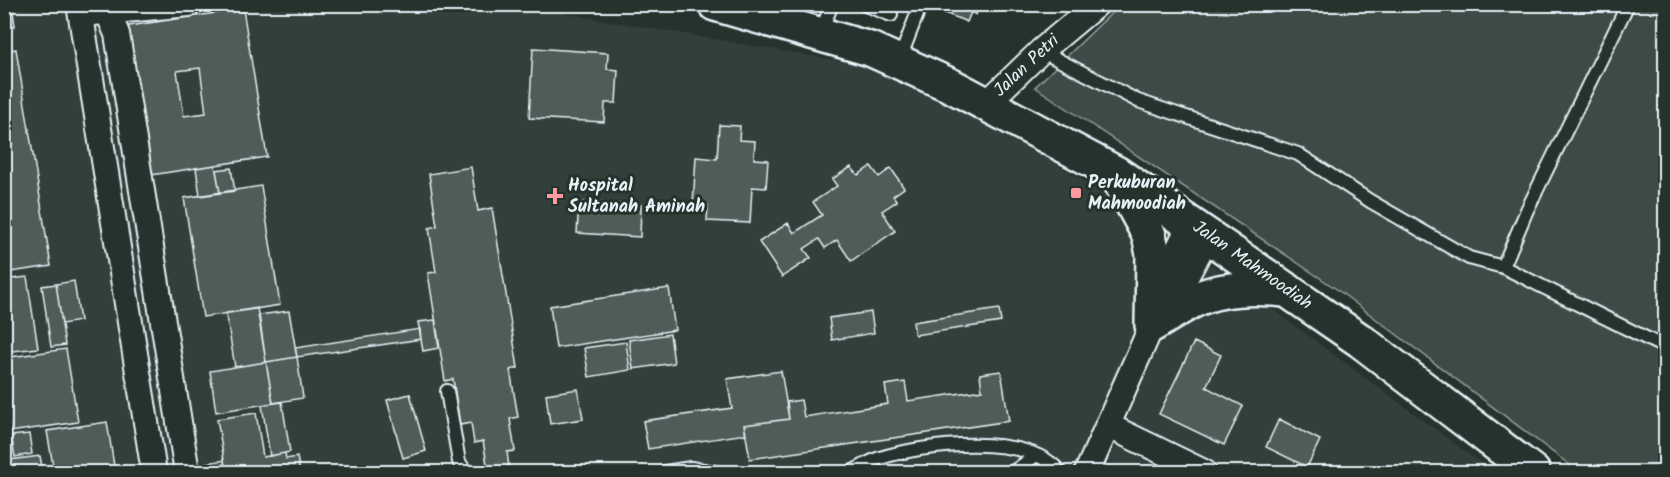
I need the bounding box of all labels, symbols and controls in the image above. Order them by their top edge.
street label: Jalan Petri [987,27,1067,104]
place label: Perkuburan Mahmoodiah [1088,169,1186,219]
place label: Hospital Sultanah Aminah [568,172,705,222]
marker: Perkuburan Mahmoodiah [1069,186,1083,200]
marker: Hospital Sultanah Aminah [546,187,564,205]
street label: Jalan Mahmoodiah [1186,214,1318,318]

